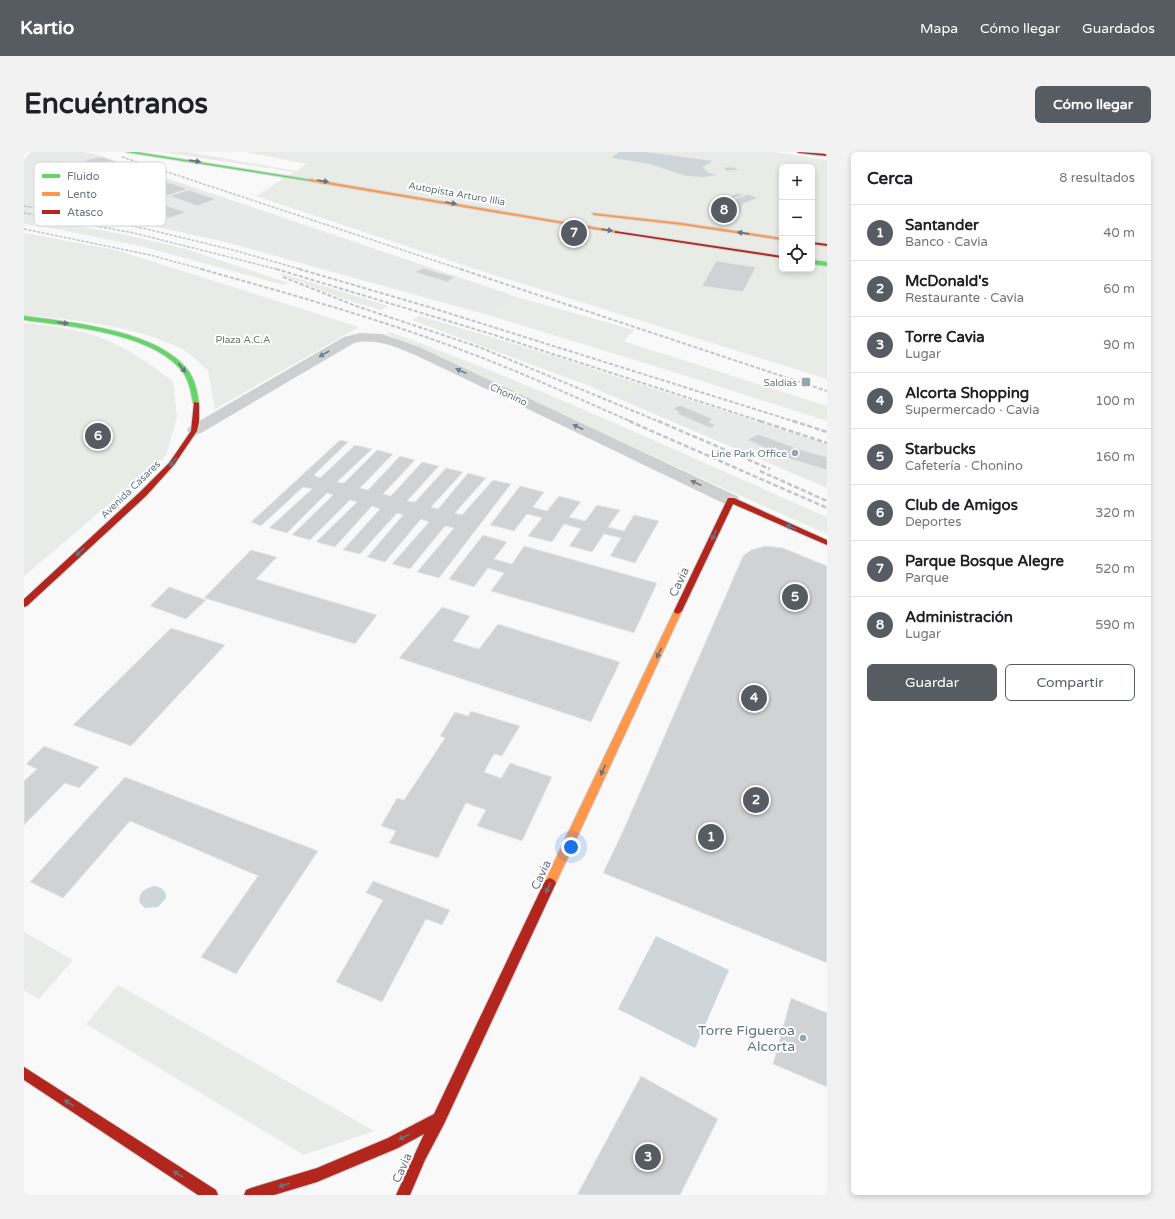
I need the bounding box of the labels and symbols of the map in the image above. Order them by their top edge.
one-way arrow [189,158,201,164]
legend [34,162,166,226]
text: Fluido [67,170,100,183]
one-way arrow [317,178,329,184]
street label: Autopista Arturo Illia [407,180,506,208]
text: Lento [67,188,97,201]
pin: 8 [711,195,737,225]
one-way arrow [445,200,457,206]
text: Atasco [67,206,103,219]
pin: 7 [561,218,587,248]
one-way arrow [601,227,613,233]
one-way arrow [737,230,749,236]
one-way arrow [57,320,69,326]
park label: Plaza A.C.A [216,334,270,346]
one-way arrow [318,351,330,358]
one-way arrow [178,363,186,374]
one-way arrow [455,368,467,374]
marker: Saldías [800,376,812,388]
place label: Saldías [764,377,797,389]
street label: Chonino [488,381,529,409]
pin: 6 [85,421,111,451]
one-way arrow [573,424,584,430]
place label: Line Park Office [711,448,787,460]
marker: Line Park Office [790,448,800,458]
one-way arrow [169,456,178,467]
street label: Avenida Casares [98,458,163,521]
one-way arrow [690,480,701,486]
one-way arrow [785,523,797,529]
one-way arrow [711,529,717,541]
one-way arrow [75,547,85,557]
street label: Cavia [666,565,692,599]
pin: 5 [782,582,808,612]
one-way arrow [656,647,662,658]
pin: 4 [741,683,767,713]
one-way arrow [600,765,606,776]
pin: 2 [743,785,769,815]
pin: 1 [698,822,724,852]
your location [561,837,581,857]
street label: Cavia [528,858,554,892]
one-way arrow [545,882,551,893]
place label: Torre Figueroa Alcorta [698,1022,795,1055]
marker: Torre Figueroa Alcorta [798,1033,808,1043]
one-way arrow [63,1099,75,1106]
one-way arrow [398,1134,410,1140]
pin: 3 [635,1142,661,1172]
street label: Cavia [389,1151,415,1185]
one-way arrow [173,1170,183,1178]
one-way arrow [277,1182,289,1188]

